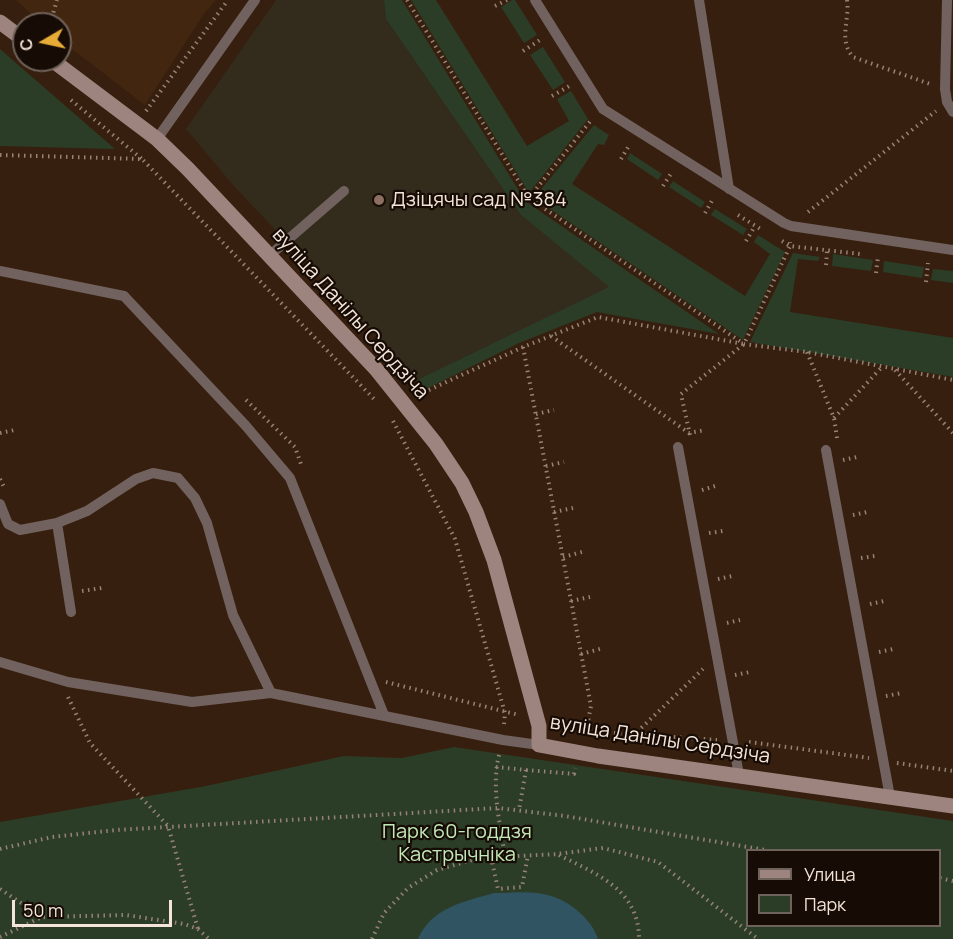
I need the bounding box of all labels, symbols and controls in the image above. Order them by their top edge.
north arrow [12,12,72,72]
text: С [14,37,38,52]
place label: Дзіцячы сад №384 [391,188,567,212]
marker: Дзіцячы сад №384 [372,193,386,207]
street label: вуліца Данілы Сердзіча [267,223,433,405]
street label: вуліца Данілы Сердзіча [548,711,772,769]
park label: Парк 60-годдзя Кастрычніка [382,820,532,867]
legend [746,849,941,927]
text: Улица [804,862,856,886]
scale bar [15,888,176,926]
text: Парк [804,892,846,916]
text: 50 m [23,898,63,922]

